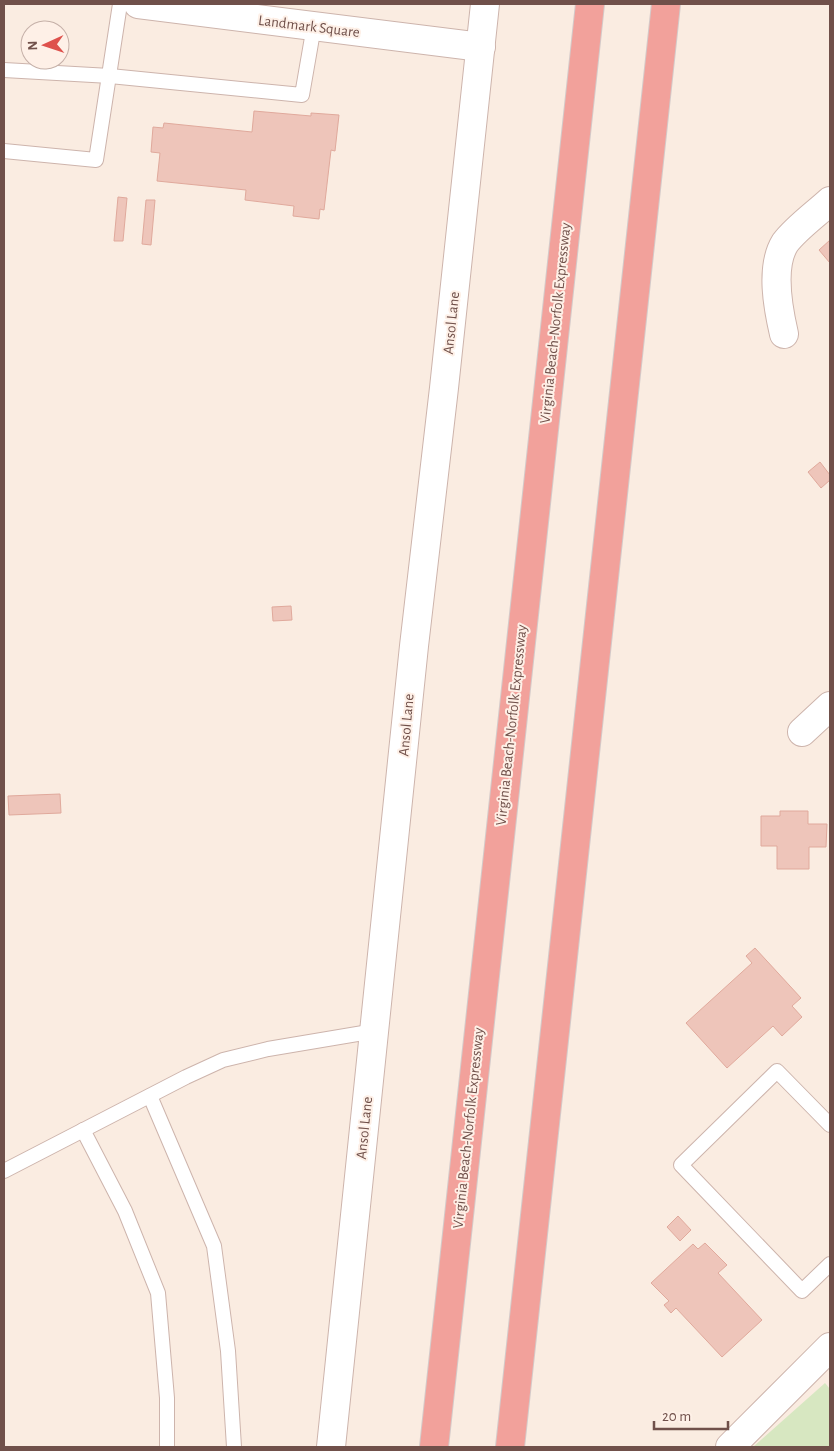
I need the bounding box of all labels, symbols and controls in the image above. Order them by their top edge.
street label: Landmark Square [257,13,361,40]
north arrow [20,20,70,70]
text: N [26,40,40,51]
street label: Virginia Beach-Norfolk Expressway [537,221,574,424]
street label: Ansol Lane [441,291,462,355]
street label: Virginia Beach-Norfolk Expressway [493,623,530,826]
street label: Ansol Lane [396,693,417,757]
street label: Virginia Beach-Norfolk Expressway [450,1026,487,1229]
street label: Ansol Lane [354,1096,375,1160]
scale bar [654,1398,728,1430]
text: 20 m [662,1409,691,1424]

